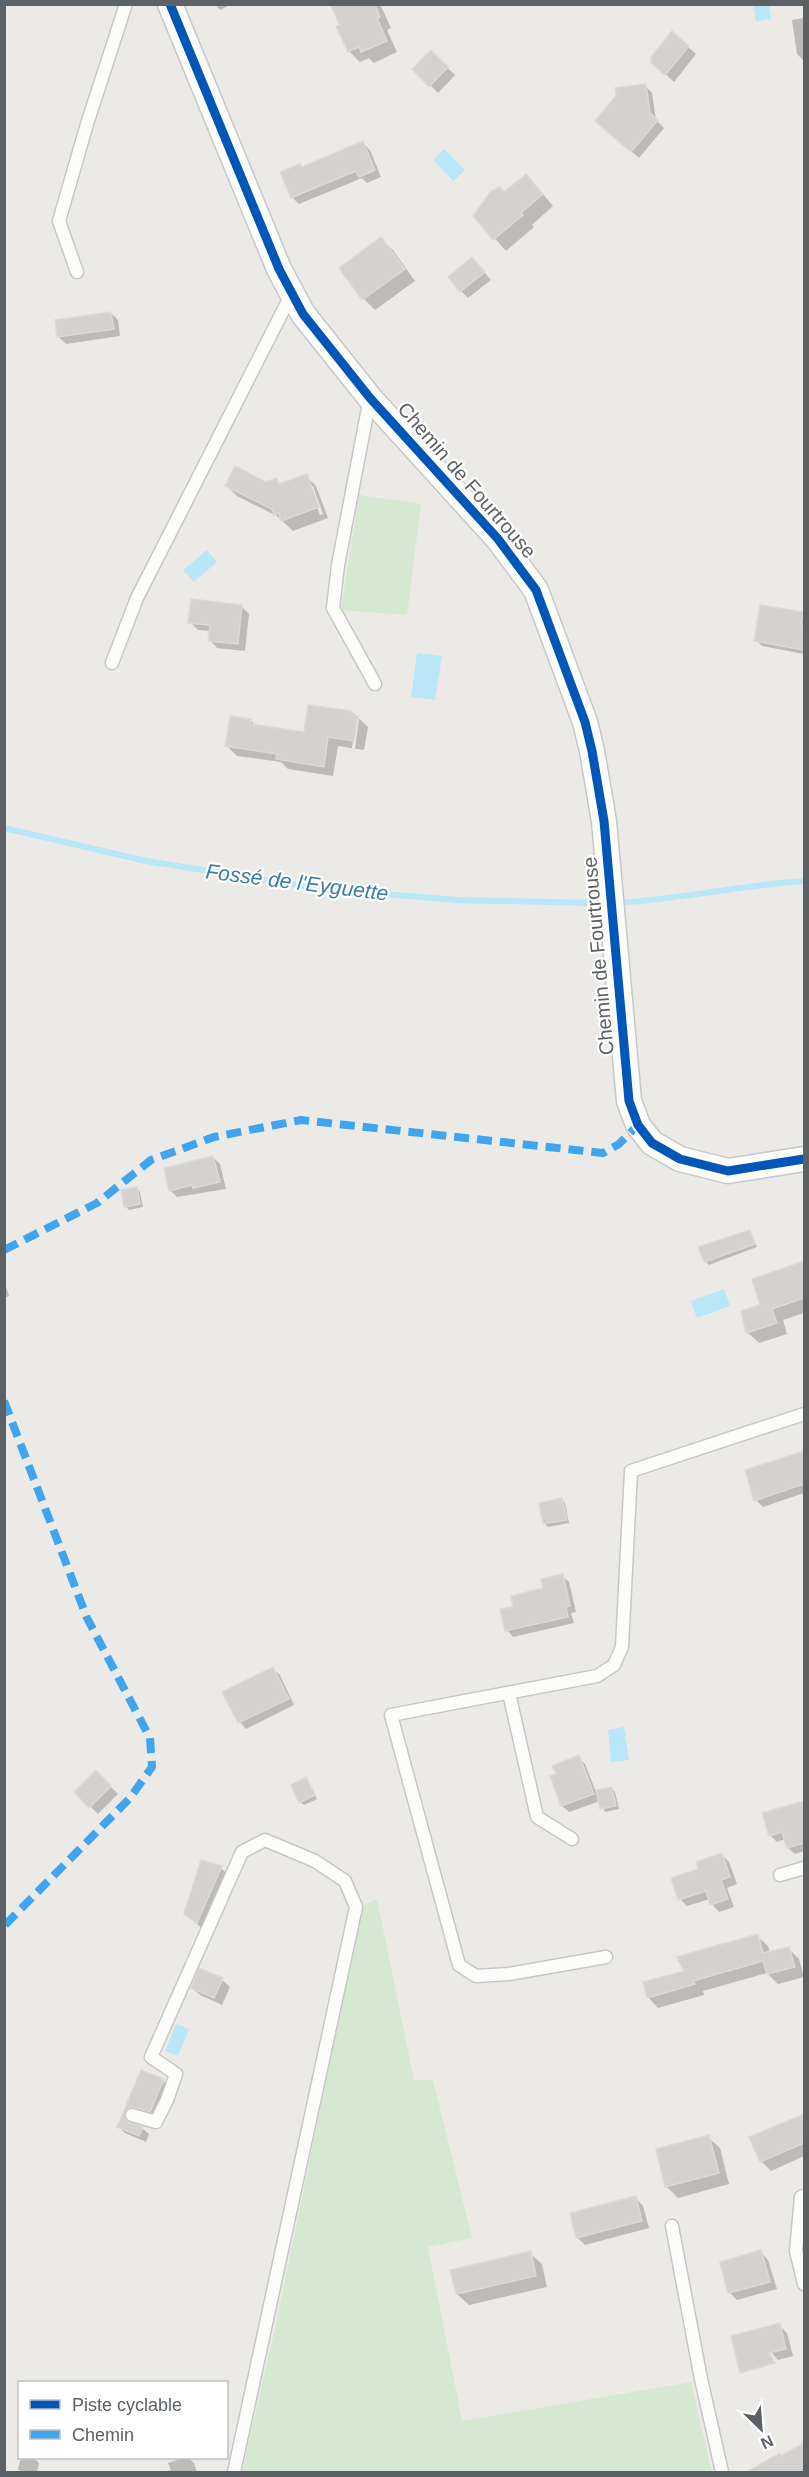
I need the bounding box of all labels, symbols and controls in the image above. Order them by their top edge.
street label: Chemin de Fourtrouse [393,398,541,562]
street label: Chemin de Fourtrouse [578,856,618,1056]
water label: Fossé de l'Eyguette [204,859,390,905]
legend [18,2381,228,2459]
text: Piste cyclable [72,2395,182,2415]
north arrow [731,2399,791,2459]
text: Chemin [72,2425,134,2445]
text: N [758,2432,776,2452]

